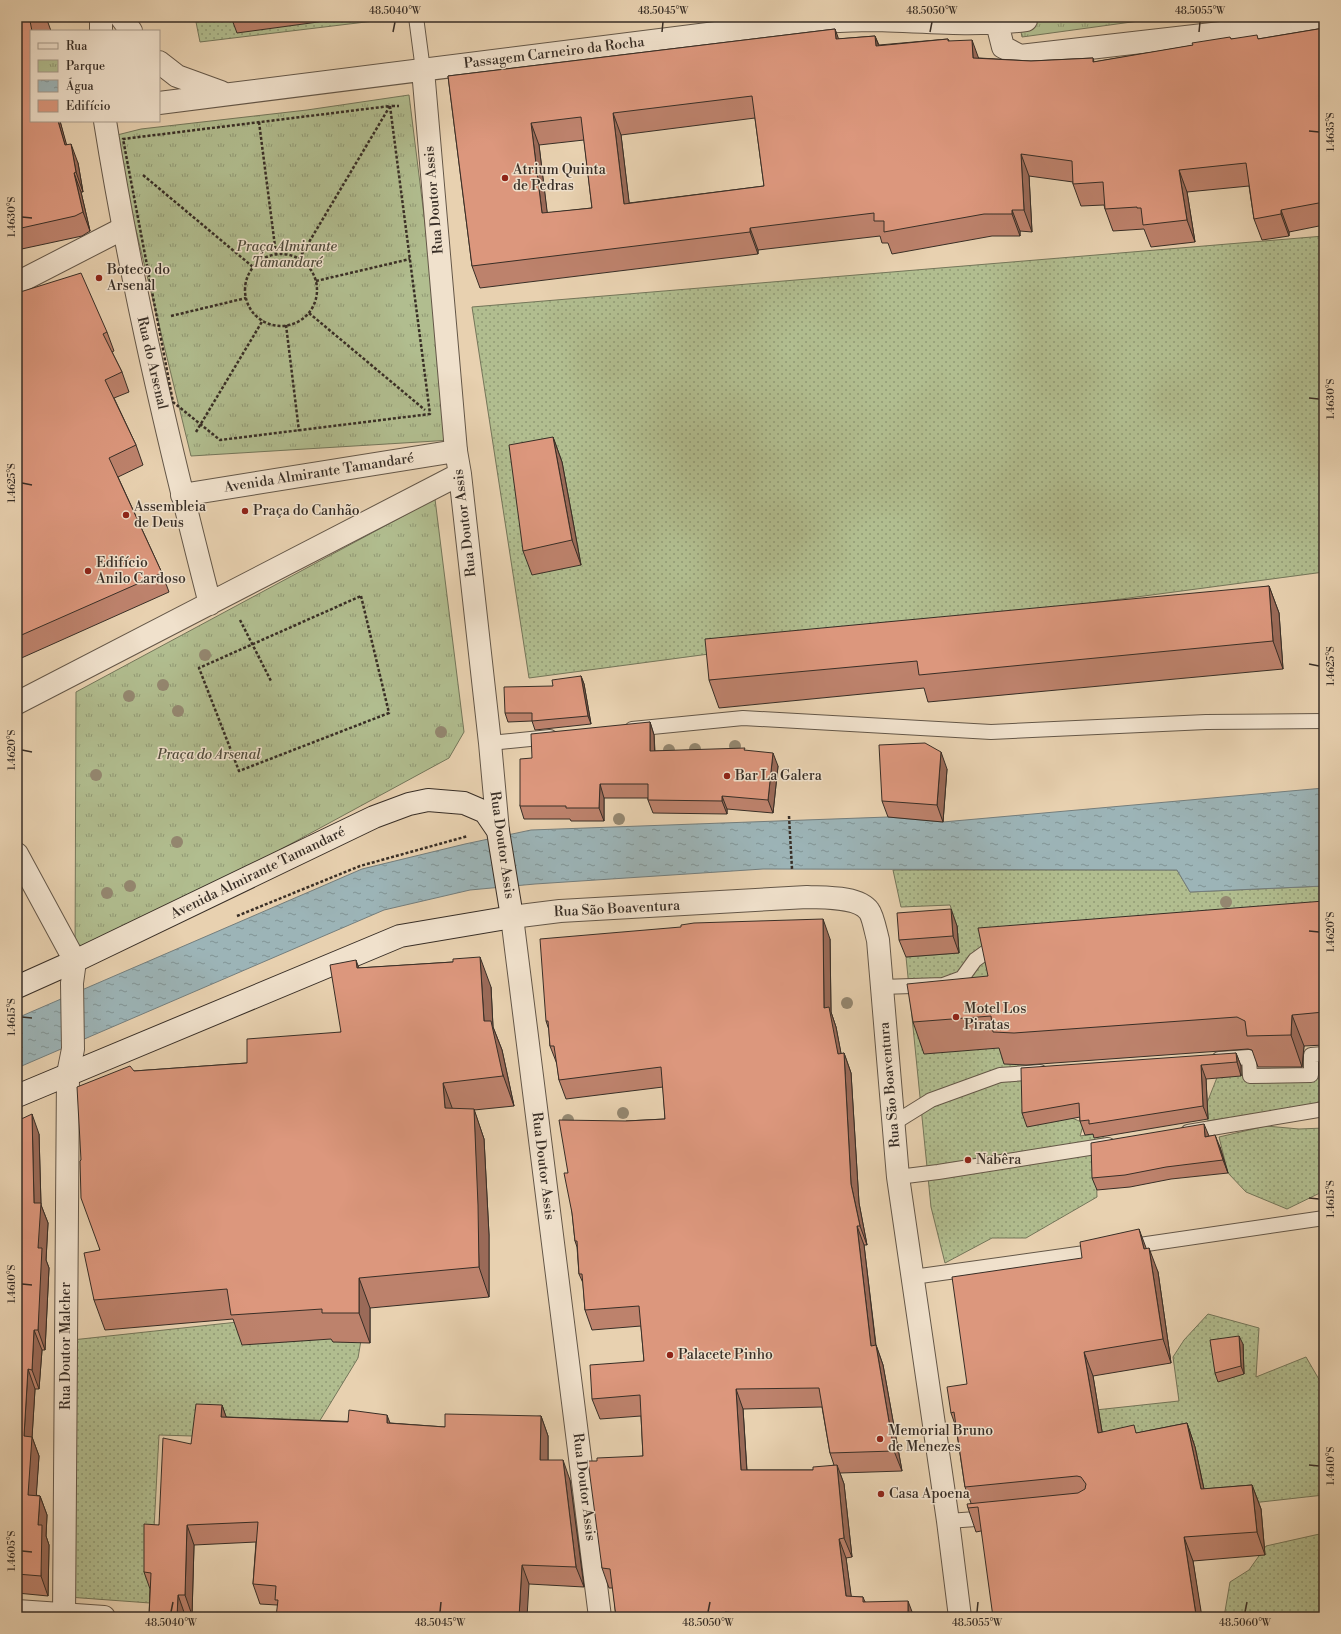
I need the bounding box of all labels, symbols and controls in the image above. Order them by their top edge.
text: 48.5040°W [369,5,422,17]
text: 48.5045°W [638,5,689,17]
text: 48.5050°W [906,5,959,17]
text: 48.5055°W [1175,5,1226,17]
legend [30,30,160,122]
street label: Passagem Carneiro da Rocha [463,33,646,73]
text: Rua [66,39,88,54]
text: Parque [66,59,105,74]
text: Água [65,77,95,94]
text: Edifício [66,99,111,114]
text: 1.4635°S [1325,112,1337,152]
street label: Rua Doutor Assis [420,145,448,255]
place label: Atrium Quinta de Pedras [512,161,607,195]
marker: Atrium Quinta de Pedras [500,173,510,183]
text: 1.4630°S [6,197,18,237]
park label: Praça Almirante Tamandaré [236,238,338,272]
place label: Boteco do Arsenal [106,261,170,295]
marker: Boteco do Arsenal [94,273,104,283]
street label: Rua do Arsenal [133,315,171,411]
text: 1.4630°S [1325,379,1337,419]
street label: Avenida Almirante Tamandaré [222,449,415,497]
text: 1.4625°S [6,463,18,503]
street label: Rua Doutor Assis [449,468,481,578]
place label: Assembleia de Deus [133,498,207,532]
place label: Praça do Canhão [253,502,360,520]
marker: Praça do Canhão [240,506,250,516]
marker: Assembleia de Deus [121,510,131,520]
place label: Edifício Anilo Cardoso [95,554,186,588]
marker: Edifício Anilo Cardoso [83,566,93,576]
text: 1.4625°S [1325,646,1337,686]
text: 1.4620°S [6,730,18,770]
park label: Praça do Arsenal [156,746,261,764]
place label: Bar La Galera [734,767,823,785]
marker: Bar La Galera [722,771,732,781]
street label: Rua Doutor Assis [486,790,518,900]
street label: Avenida Almirante Tamandaré [167,823,348,924]
street label: Rua São Boaventura [553,897,681,921]
text: 1.4620°S [1325,912,1337,952]
text: 1.4615°S [6,998,18,1036]
place label: Motel Los Piratas [964,1000,1026,1034]
marker: Motel Los Piratas [951,1012,961,1022]
street label: Rua São Boaventura [875,1020,904,1149]
street label: Rua Doutor Assis [527,1111,559,1221]
place label: Nabêra [976,1151,1022,1169]
marker: Nabêra [963,1155,973,1165]
text: 1.4615°S [1325,1180,1337,1218]
text: 1.4610°S [6,1265,18,1303]
street label: Rua Doutor Malcher [57,1282,75,1410]
place label: Palacete Pinho [678,1346,773,1364]
marker: Palacete Pinho [665,1350,675,1360]
place label: Memorial Bruno de Menezes [888,1422,993,1456]
street label: Rua Doutor Assis [568,1432,600,1542]
marker: Memorial Bruno de Menezes [875,1434,885,1444]
text: 1.4610°S [1325,1447,1337,1485]
place label: Casa Apoena [889,1485,971,1503]
marker: Casa Apoena [876,1489,886,1499]
text: 1.4605°S [6,1531,18,1571]
text: 48.5040°W [145,1617,198,1629]
text: 48.5045°W [415,1617,466,1629]
text: 48.5050°W [682,1617,735,1629]
text: 48.5055°W [952,1617,1003,1629]
text: 48.5060°W [1219,1617,1272,1629]

